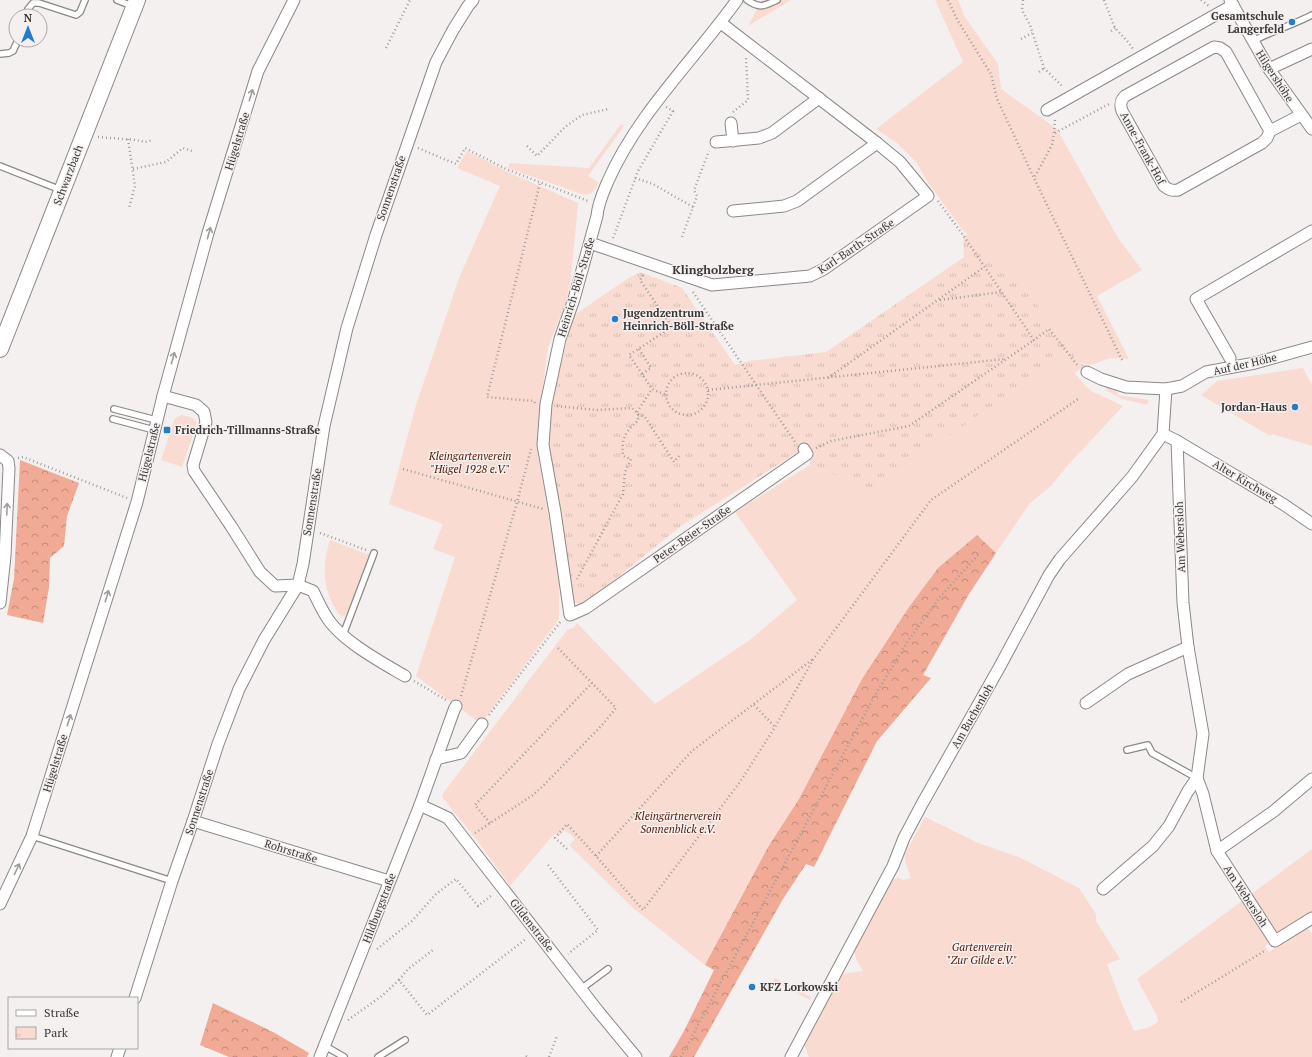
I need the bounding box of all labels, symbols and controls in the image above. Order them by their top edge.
north arrow [8,8,48,48]
place label: Gesamtschule Langerfeld [1211,9,1284,36]
text: N [24,11,33,25]
marker: Gesamtschule Langerfeld [1287,17,1297,27]
street label: Hilgershöhe [1253,47,1297,105]
one-way arrow [248,89,255,102]
street label: Anne-Frank-Hof [1117,109,1169,188]
street label: Hügelstraße [222,110,253,172]
street label: Schwarzbach [50,142,86,207]
street label: Sonnenstraße [373,153,409,223]
street label: Karl-Barth-Straße [815,215,897,277]
one-way arrow [206,227,213,240]
street label: Heinrich-Böll-Straße [554,235,598,339]
district label: Klingholzberg [672,262,754,277]
place label: Jugendzentrum Heinrich-Böll-Straße [623,306,734,333]
marker: Jugendzentrum Heinrich-Böll-Straße [610,314,620,324]
street label: Auf der Höhe [1212,350,1279,378]
one-way arrow [170,352,178,365]
place label: Jordan-Haus [1221,400,1287,414]
marker: Jordan-Haus [1290,402,1300,412]
street label: Hügelstraße [135,421,163,483]
place label: Friedrich-Tillmanns-Straße [175,423,320,437]
marker: Friedrich-Tillmanns-Straße [162,425,172,435]
park label: Kleingartenverein "Hügel 1928 e.V." [428,449,511,476]
street label: Alter Kirchweg [1210,456,1280,506]
street label: Sonnenstraße [300,467,324,537]
street label: Am Webersloh [1172,501,1188,573]
street label: Peter-Beier-Straße [650,502,734,566]
one-way arrow [4,503,11,516]
one-way arrow [104,590,111,603]
street label: Am Buchenloh [948,681,996,751]
one-way arrow [65,714,73,726]
street label: Hügelstraße [40,732,71,794]
street label: Sonnenstraße [182,767,216,837]
park label: Kleingärtnerverein Sonnenblick e.V. [634,809,721,836]
street label: Rohrstraße [263,836,320,866]
street label: Am Webersloh [1221,862,1272,930]
one-way arrow [14,863,21,875]
street label: Hildburgstraße [359,870,399,945]
street label: Gildenstraße [507,896,557,955]
park label: Gartenverein "Zur Gilde e.V." [947,940,1017,967]
place label: KFZ Lorkowski [760,980,838,994]
marker: KFZ Lorkowski [747,982,757,992]
legend [8,997,138,1049]
text: Straße [44,1005,79,1020]
text: Park [44,1025,69,1040]

